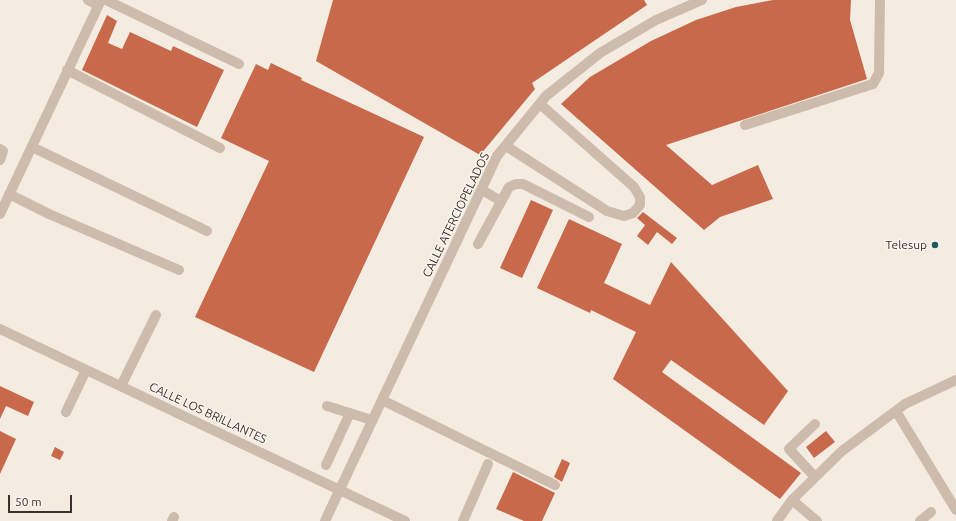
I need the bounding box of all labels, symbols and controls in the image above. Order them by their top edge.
street label: CALLE ATERCIOPELADOS [419,150,493,280]
place label: Telesup [885,238,927,252]
marker: Telesup [930,240,940,250]
street label: CALLE LOS BRILLANTES [147,379,269,447]
scale bar [10,487,74,513]
text: 50 m [15,495,42,508]

